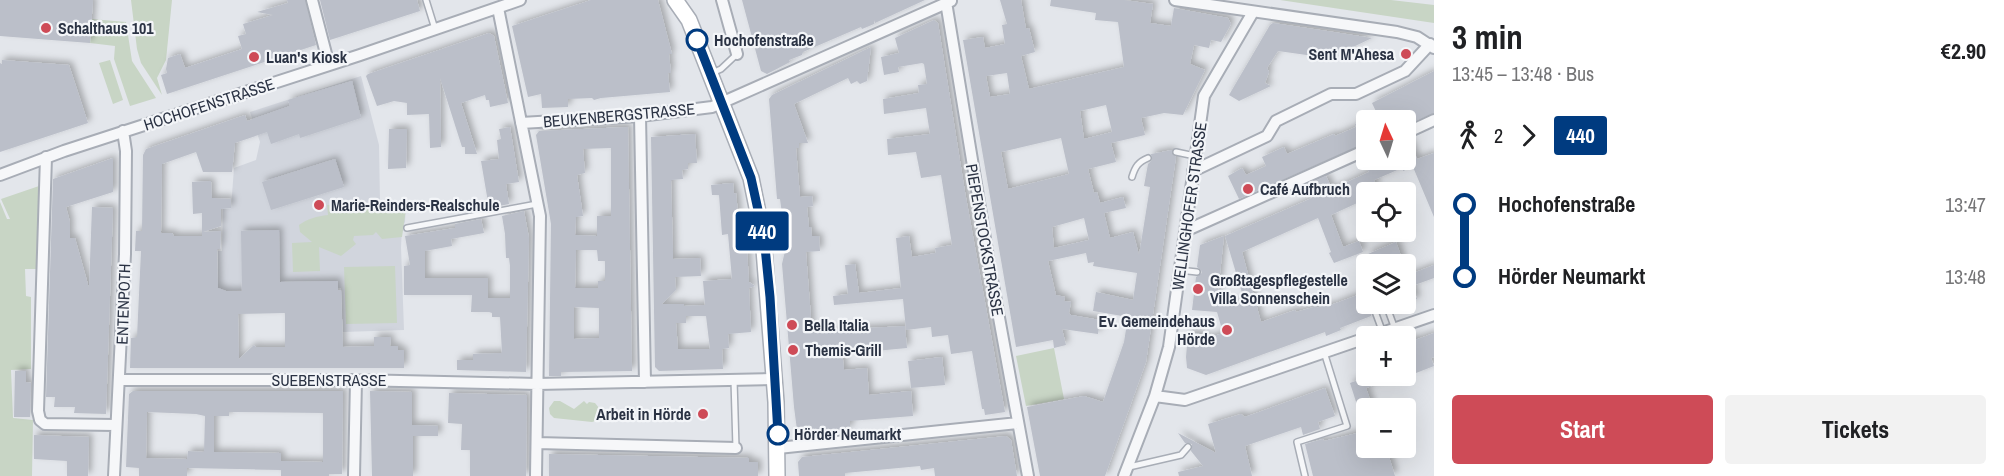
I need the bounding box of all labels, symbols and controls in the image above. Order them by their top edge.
text: 3 min [1452,15,1523,59]
place label: Schalthaus 101 [58,17,154,39]
marker: Schalthaus 101 [39,21,53,35]
marker: Hochofenstraße [686,29,708,51]
place label: Hochofenstraße [714,29,814,51]
text: €2.90 [1941,36,1986,66]
place label: Sent M'Ahesa [1308,43,1395,65]
place label: Luan's Kiosk [266,46,348,68]
marker: Sent M'Ahesa [1399,47,1413,61]
marker: Luan's Kiosk [247,50,261,64]
text: 13:45 – 13:48 · Bus [1452,60,1594,87]
street label: HOCHOFENSTRASSE [141,72,277,136]
street label: BEUKENBERGSTRASSE [542,97,696,133]
north arrow [1356,110,1416,170]
map controls [1356,110,1416,458]
icon: walk [1452,119,1485,152]
icon: forward [1512,119,1545,152]
street label: WELLINGHOFER STRASSE [1166,120,1212,292]
text: 440 [1566,121,1595,150]
text: 2 [1494,122,1503,149]
street label: PIEPENSTOCKSTRASSE [961,162,1009,318]
place label: Café Aufbruch [1260,178,1350,200]
marker: Café Aufbruch [1241,182,1255,196]
button: locate [1356,182,1416,242]
text: Hochofenstraße [1498,189,1635,219]
text: 13:47 [1945,191,1986,218]
place label: Marie-Reinders-Realschule [331,194,499,216]
marker: Marie-Reinders-Realschule [312,198,326,212]
line badge: 440 [728,212,796,250]
text: 440 [748,217,776,246]
button: layers [1356,254,1416,314]
text: Hörder Neumarkt [1498,261,1645,291]
street label: ENTENPOTH [111,263,135,345]
text: 13:48 [1945,263,1986,290]
place label: Großtagespflegestelle Villa Sonnenschein [1210,269,1348,309]
marker: Großtagespflegestelle Villa Sonnenschein [1191,282,1205,296]
place label: Ev. Gemeindehaus Hörde [1099,310,1215,350]
place label: Bella Italia [804,314,870,336]
marker: Bella Italia [785,318,799,332]
marker: Ev. Gemeindehaus Hörde [1220,323,1234,337]
button: + [1356,326,1416,386]
place label: Themis-Grill [805,339,882,361]
marker: Themis-Grill [786,343,800,357]
street label: SUEBENSTRASSE [271,369,387,391]
button: Start [1452,395,1713,464]
button: Tickets [1725,395,1986,464]
button: − [1356,398,1416,458]
place label: Arbeit in Hörde [596,403,691,425]
marker: Arbeit in Hörde [696,407,710,421]
marker: Hörder Neumarkt [767,423,789,445]
place label: Hörder Neumarkt [794,423,902,445]

